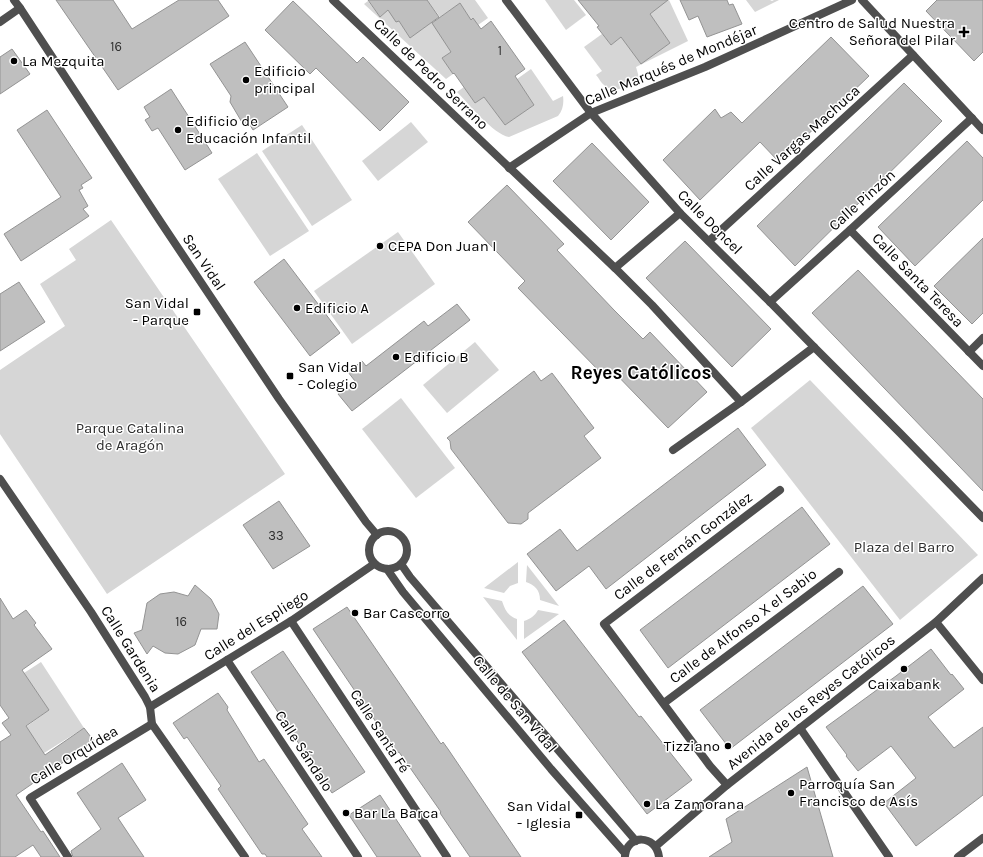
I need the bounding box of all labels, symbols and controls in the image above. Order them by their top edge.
place label: Centro de Salud Nuestra Señora del Pilar [789,14,956,49]
street label: Calle de Pedro Serrano [370,15,492,133]
street label: Calle Marqués de Mondéjar [582,20,760,110]
marker: Centro de Salud Nuestra Señora del Pilar [958,26,970,38]
house number: 16 [110,39,122,54]
house number: 1 [498,43,502,58]
place label: La Mezquita [22,52,105,70]
marker: La Mezquita [9,56,19,66]
place label: Edificio principal [254,62,315,97]
marker: Edificio principal [241,75,251,85]
street label: Calle Vargas Machuca [740,81,864,195]
place label: Edificio de Educación Infantil [186,112,311,147]
marker: Edificio de Educación Infantil [173,125,183,135]
street label: Calle Pinzón [825,165,899,235]
street label: Calle Doncel [674,186,746,258]
street label: Calle Santa Teresa [868,229,968,331]
street label: San Vidal [179,230,229,294]
place label: CEPA Don Juan I [388,237,496,255]
marker: CEPA Don Juan I [375,241,385,251]
place label: San Vidal - Parque [125,294,189,329]
place label: Edificio A [305,299,369,317]
marker: Edificio A [292,303,302,313]
marker: San Vidal - Parque [192,307,202,317]
place label: Edificio B [404,348,469,366]
marker: Edificio B [391,352,401,362]
place label: San Vidal - Colegio [298,358,362,393]
district label: Reyes Católicos [570,362,712,384]
marker: San Vidal - Colegio [285,371,295,381]
park label: Parque Catalina de Aragón [76,419,184,454]
street label: Calle de Fernán González [610,488,756,604]
house number: 33 [268,528,284,543]
park label: Plaza del Barro [854,538,954,556]
street label: Calle de Alfonso X el Sabio [666,565,820,687]
street label: Calle del Espliego [201,586,311,664]
street label: Calle Gardenia [97,602,165,696]
place label: Bar Cascorro [363,604,450,622]
marker: Bar Cascorro [350,608,360,618]
house number: 16 [175,614,187,629]
street label: Avenida de los Reyes Católicos [723,631,899,773]
street label: Calle de San Vidal [469,652,561,756]
marker: Caixabank [899,664,909,674]
place label: Caixabank [868,675,940,693]
street label: Calle Santa Fé [346,686,414,776]
street label: Calle Sándalo [271,707,337,795]
street label: Calle Orquídea [27,722,121,788]
place label: Tizziano [664,737,720,755]
marker: Tizziano [723,741,733,751]
place label: Parroquía San Francisco de Asís [799,775,918,810]
marker: Parroquía San Francisco de Asís [786,788,796,798]
place label: La Zamorana [655,795,744,813]
place label: San Vidal - Iglesia [507,797,571,832]
marker: La Zamorana [642,799,652,809]
place label: Bar La Barca [354,804,438,822]
marker: Bar La Barca [341,808,351,818]
marker: San Vidal - Iglesia [574,810,584,820]

